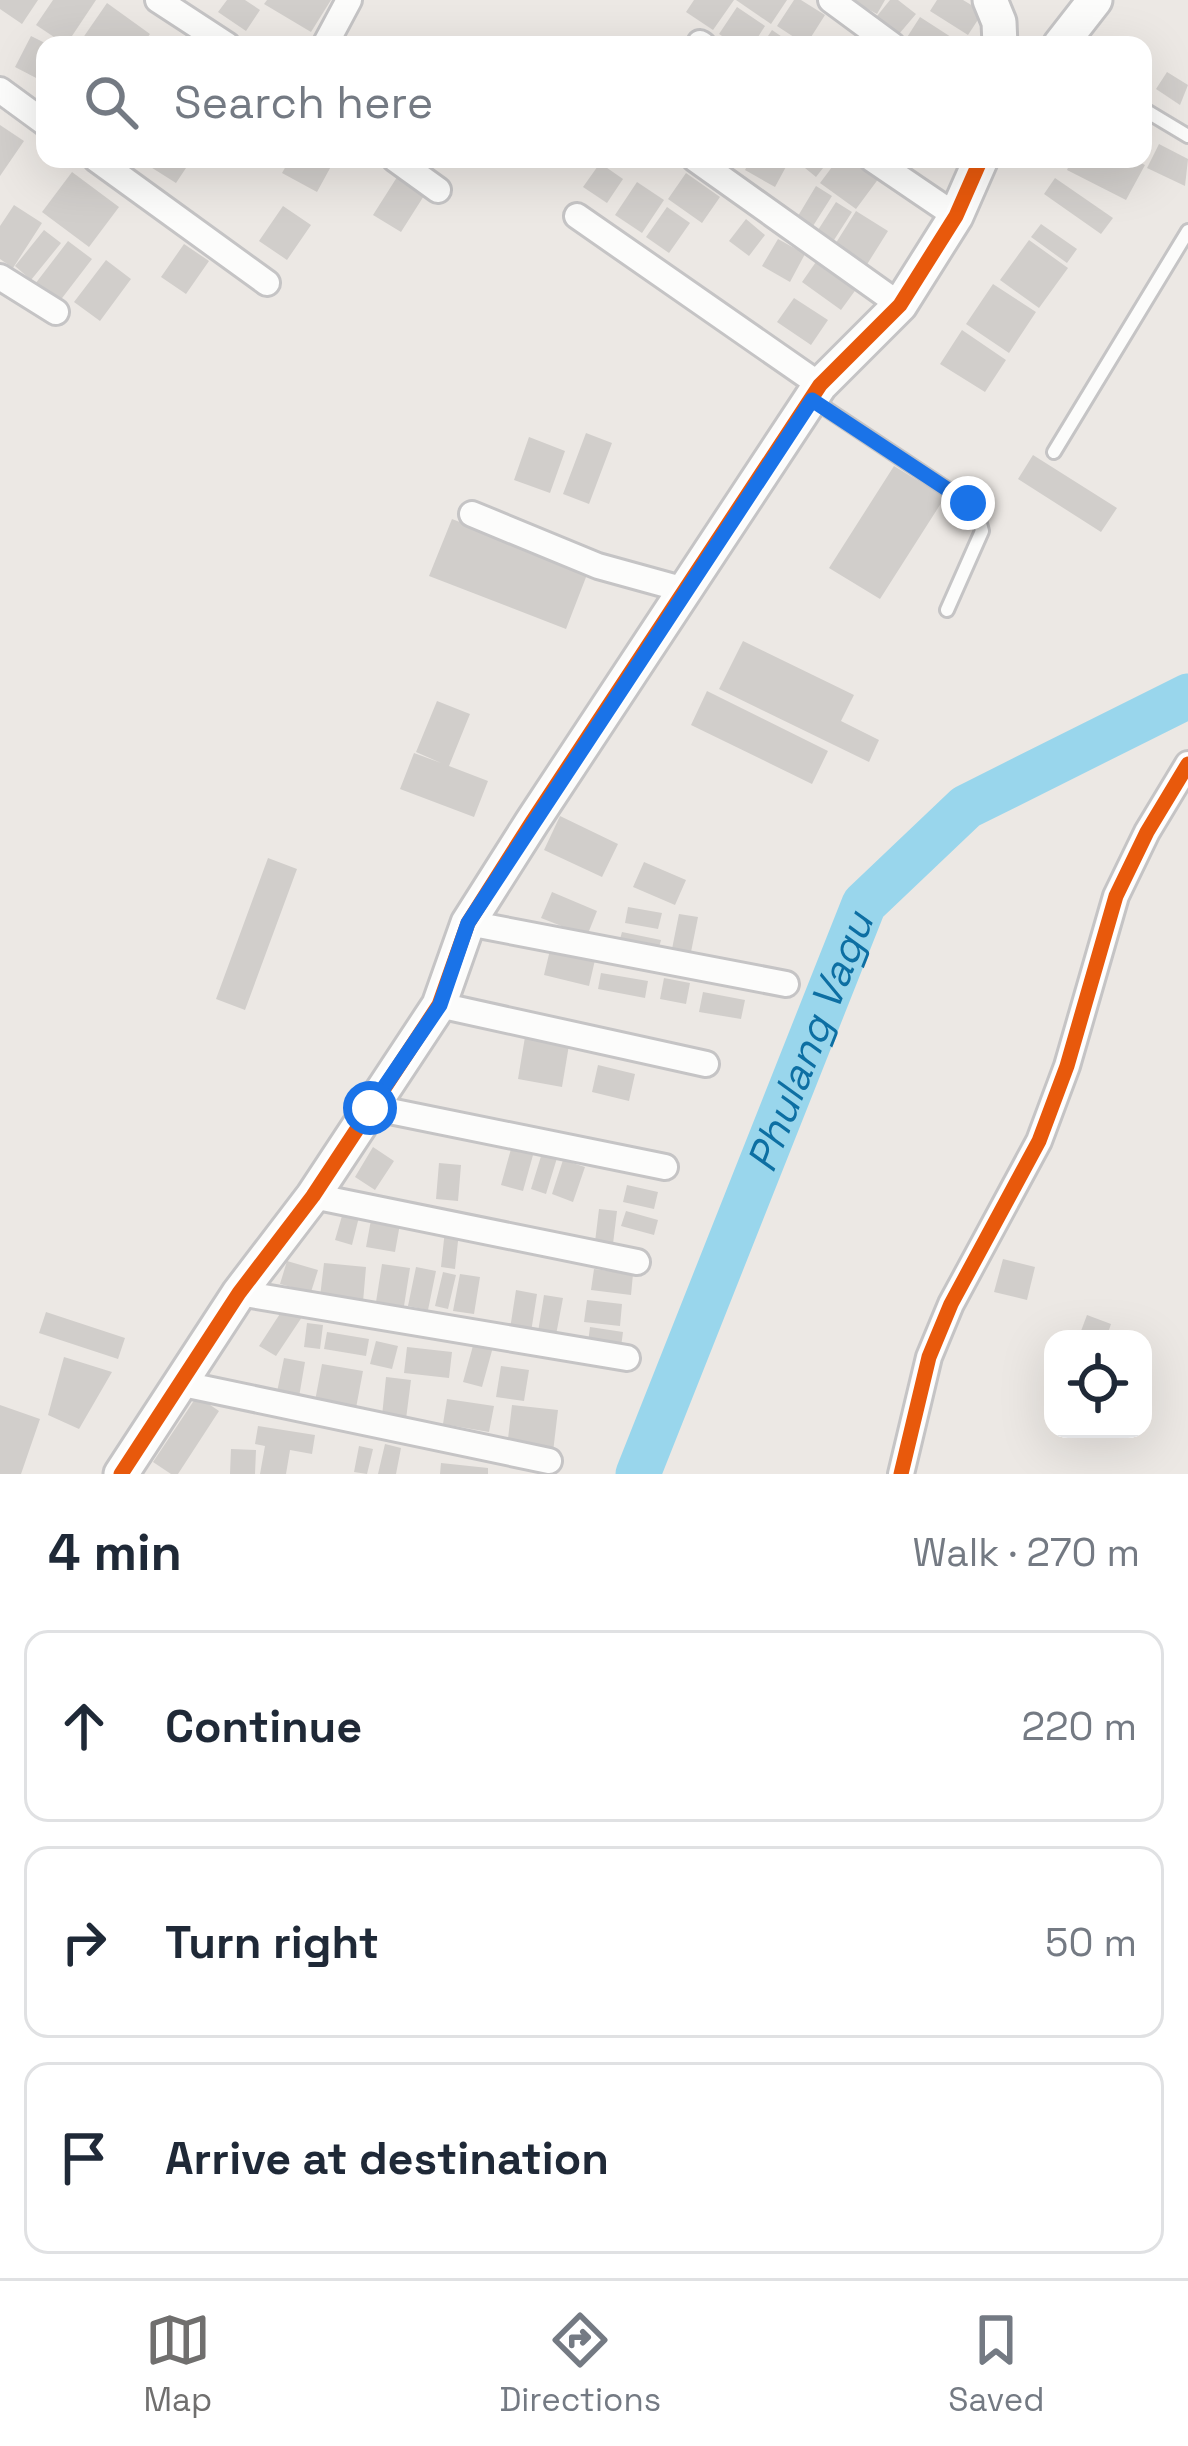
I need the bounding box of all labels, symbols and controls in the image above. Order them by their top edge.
search box [36,36,1152,168]
icon: search [78,69,144,135]
text: Search here [174,74,433,131]
route end [941,476,995,530]
water label: Phulang Vagu [734,902,885,1179]
route start [343,1081,397,1135]
map controls [1044,1330,1152,1438]
button: locate [1044,1330,1152,1438]
text: 4 min [48,1520,182,1585]
text: Walk · 270 m [913,1528,1140,1577]
icon: ahead [51,1693,117,1759]
text: Continue [165,1698,362,1755]
text: 220 m [1021,1702,1137,1751]
icon: right [51,1909,117,1975]
text: Turn right [165,1914,379,1971]
text: 50 m [1045,1918,1137,1967]
icon: arrive [51,2125,117,2191]
text: Arrive at destination [165,2130,609,2187]
tab: Map [144,2307,212,2421]
tab: Directions [499,2307,661,2421]
tab: Saved [948,2307,1044,2421]

